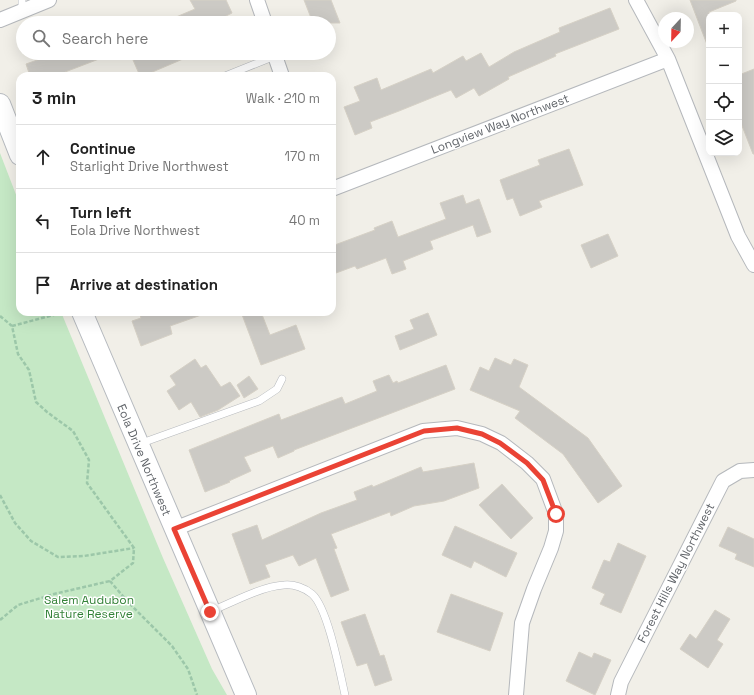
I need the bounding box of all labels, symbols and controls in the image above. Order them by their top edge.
north arrow [658,12,694,48]
map controls [706,12,742,156]
button: + [706,12,742,48]
search box [16,16,336,60]
icon: search [30,27,52,49]
text: Search here [62,29,148,48]
button: − [706,48,742,84]
button: locate [706,84,742,120]
text: 3 min [32,87,76,109]
text: Walk · 210 m [246,90,320,107]
street label: Longview Way Northwest [429,90,571,158]
button: layers [706,120,742,156]
text: Continue [70,139,136,158]
icon: ahead [32,146,54,168]
text: 170 m [284,148,320,165]
text: Starlight Drive Northwest [70,158,229,175]
text: Turn left [70,203,132,222]
icon: left [32,210,54,232]
text: 40 m [289,212,320,229]
text: Eola Drive Northwest [70,222,200,239]
icon: arrive [32,274,54,296]
text: Arrive at destination [70,275,218,294]
street label: Eola Drive Northwest [113,402,175,518]
street label: Forest Hills Way Northwest [634,500,718,646]
route start [547,505,565,523]
park label: Salem Audubon Nature Reserve [44,592,134,622]
route end [201,603,219,621]

